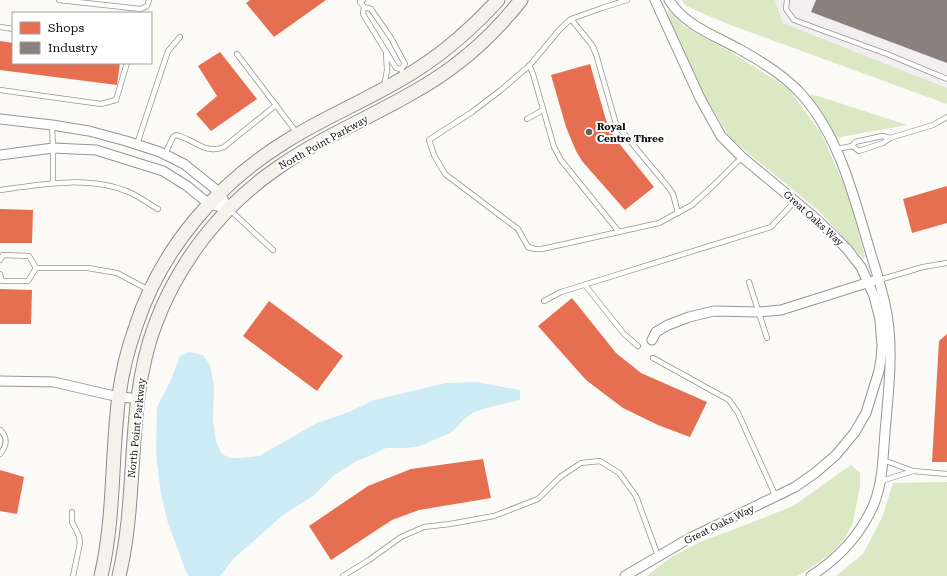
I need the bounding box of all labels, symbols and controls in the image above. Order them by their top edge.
legend [12,12,152,64]
text: Shops [48,21,84,35]
text: Industry [48,41,99,55]
street label: North Point Parkway [277,113,370,172]
place label: Royal Centre Three [597,121,664,144]
marker: Royal Centre Three [584,127,594,137]
street label: Great Oaks Way [782,189,846,248]
street label: North Point Parkway [126,377,147,479]
street label: Great Oaks Way [682,503,756,546]

